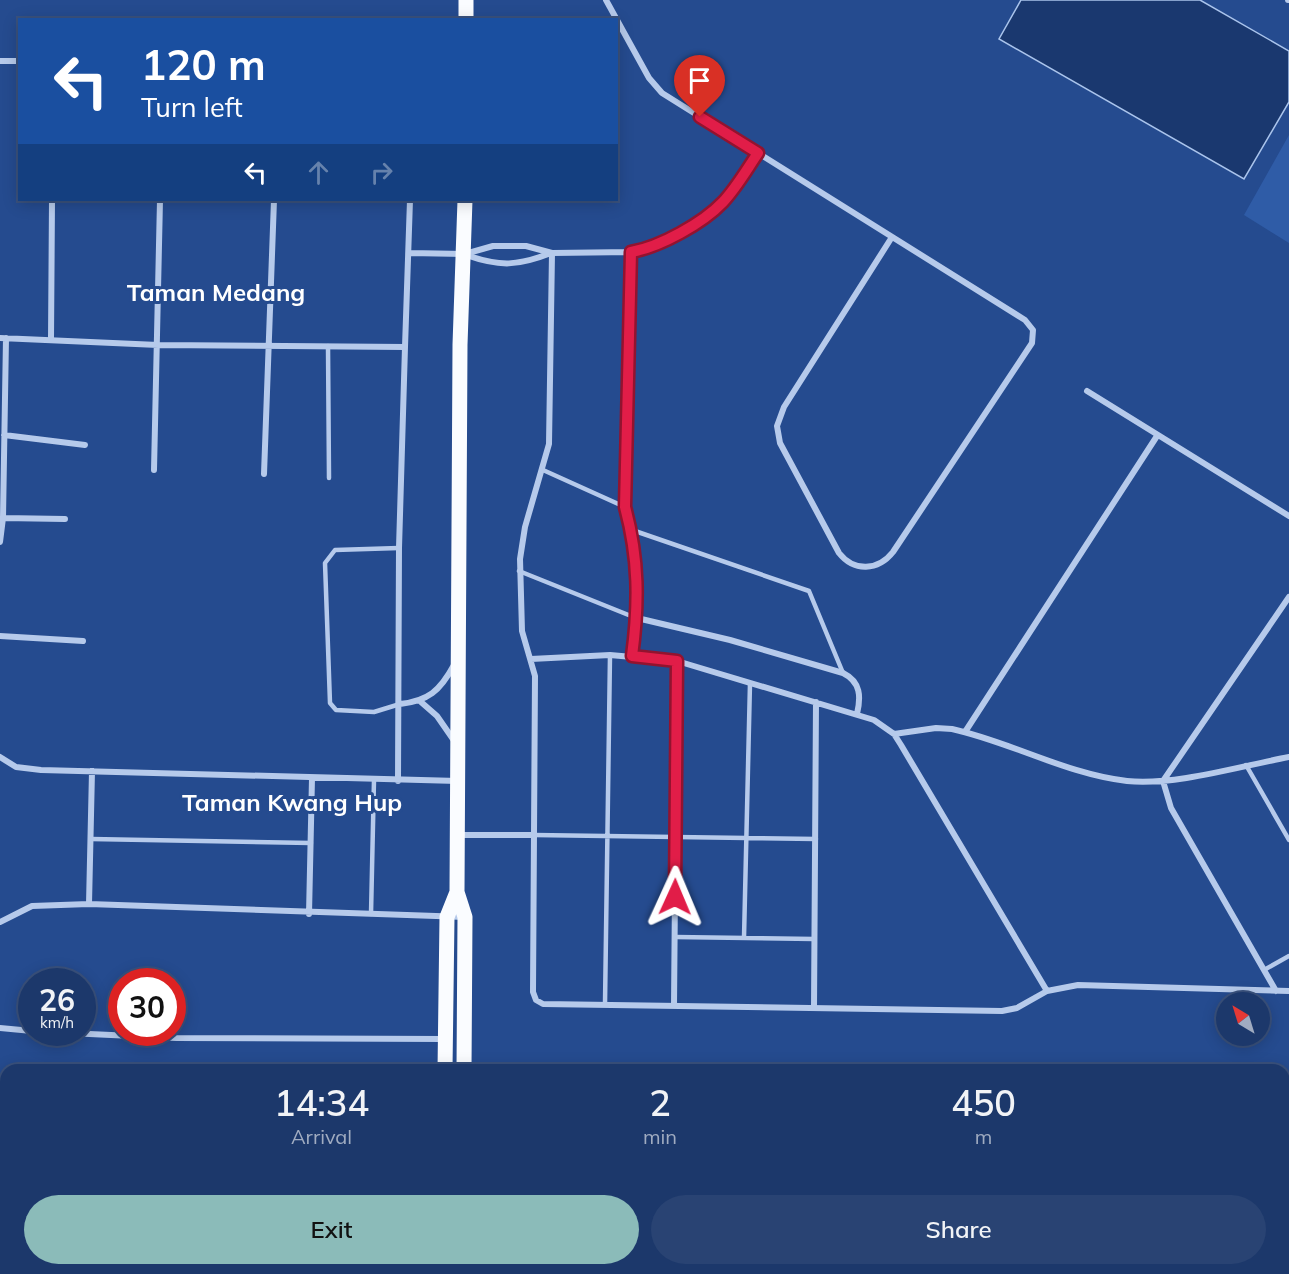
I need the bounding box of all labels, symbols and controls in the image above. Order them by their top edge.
text: 120 m [141,38,266,91]
icon: left [42,42,120,120]
pin [674,55,725,117]
icon: arrive [683,64,716,97]
text: Turn left [141,90,243,124]
icon: left [239,156,272,189]
icon: ahead [302,156,335,189]
icon: right [365,156,398,189]
district label: Taman Medang [127,277,305,307]
district label: Taman Kwang Hup [182,787,402,817]
position arrow [643,865,707,929]
speed limit sign: 30 [108,968,186,1046]
text: 26 [39,981,75,1019]
north arrow [1216,992,1270,1046]
map controls [1216,992,1270,1046]
text: km/h [40,1013,74,1032]
text: 14:34 [274,1080,369,1125]
text: 2 [649,1080,671,1125]
text: 450 [951,1080,1016,1125]
text: Arrival [291,1124,352,1149]
text: min [643,1124,677,1149]
text: m [975,1124,992,1149]
button: Exit [24,1195,639,1264]
button: Share [651,1195,1266,1264]

